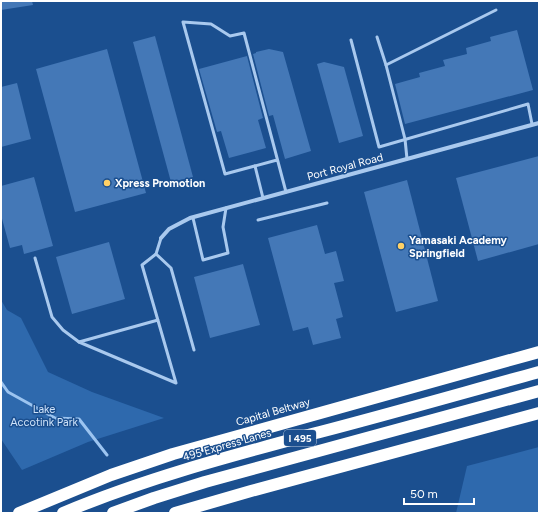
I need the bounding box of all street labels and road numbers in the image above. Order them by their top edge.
street label: Port Royal Road [306,151,384,183]
street label: Capital Beltway [234,395,312,429]
street label: 495 Express Lanes [181,426,273,464]
road number: I 495 [284,430,316,446]

